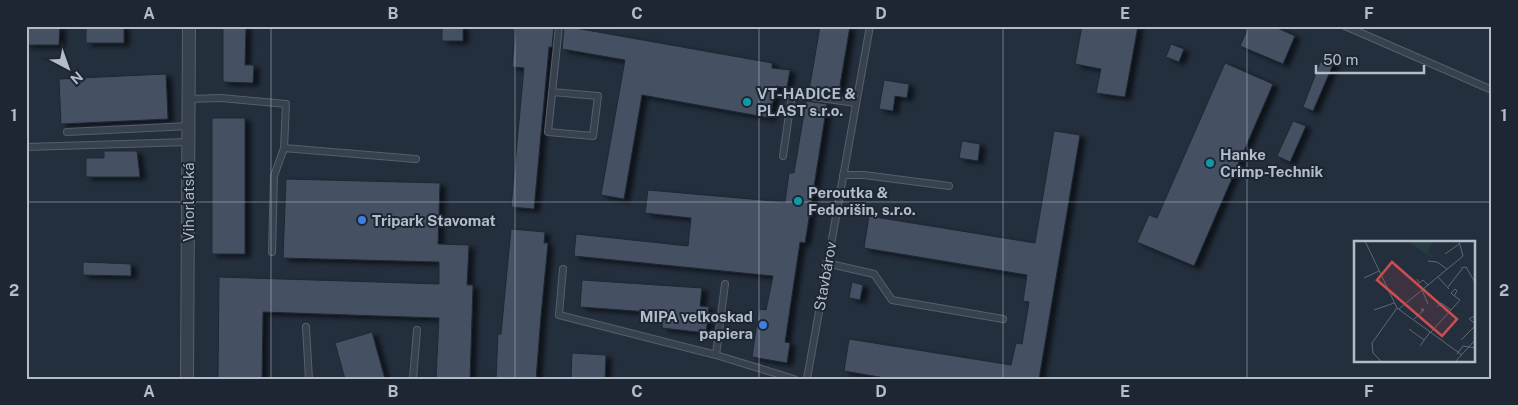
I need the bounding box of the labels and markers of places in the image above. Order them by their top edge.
place label: VT-HADICE & PLAST s.r.o. [757,85,856,119]
marker: VT-HADICE & PLAST s.r.o. [741,96,753,108]
place label: Hanke Crimp-Technik [1220,146,1323,180]
marker: Hanke Crimp-Technik [1204,157,1216,169]
place label: Peroutka & Fedorišin, s.r.o. [808,184,916,218]
marker: Peroutka & Fedorišin, s.r.o. [792,195,804,207]
place label: Tripark Stavomat [372,212,496,229]
marker: Tripark Stavomat [356,214,368,226]
place label: MIPA veľkoskad papiera [640,308,753,342]
marker: MIPA veľkoskad papiera [757,319,769,331]

